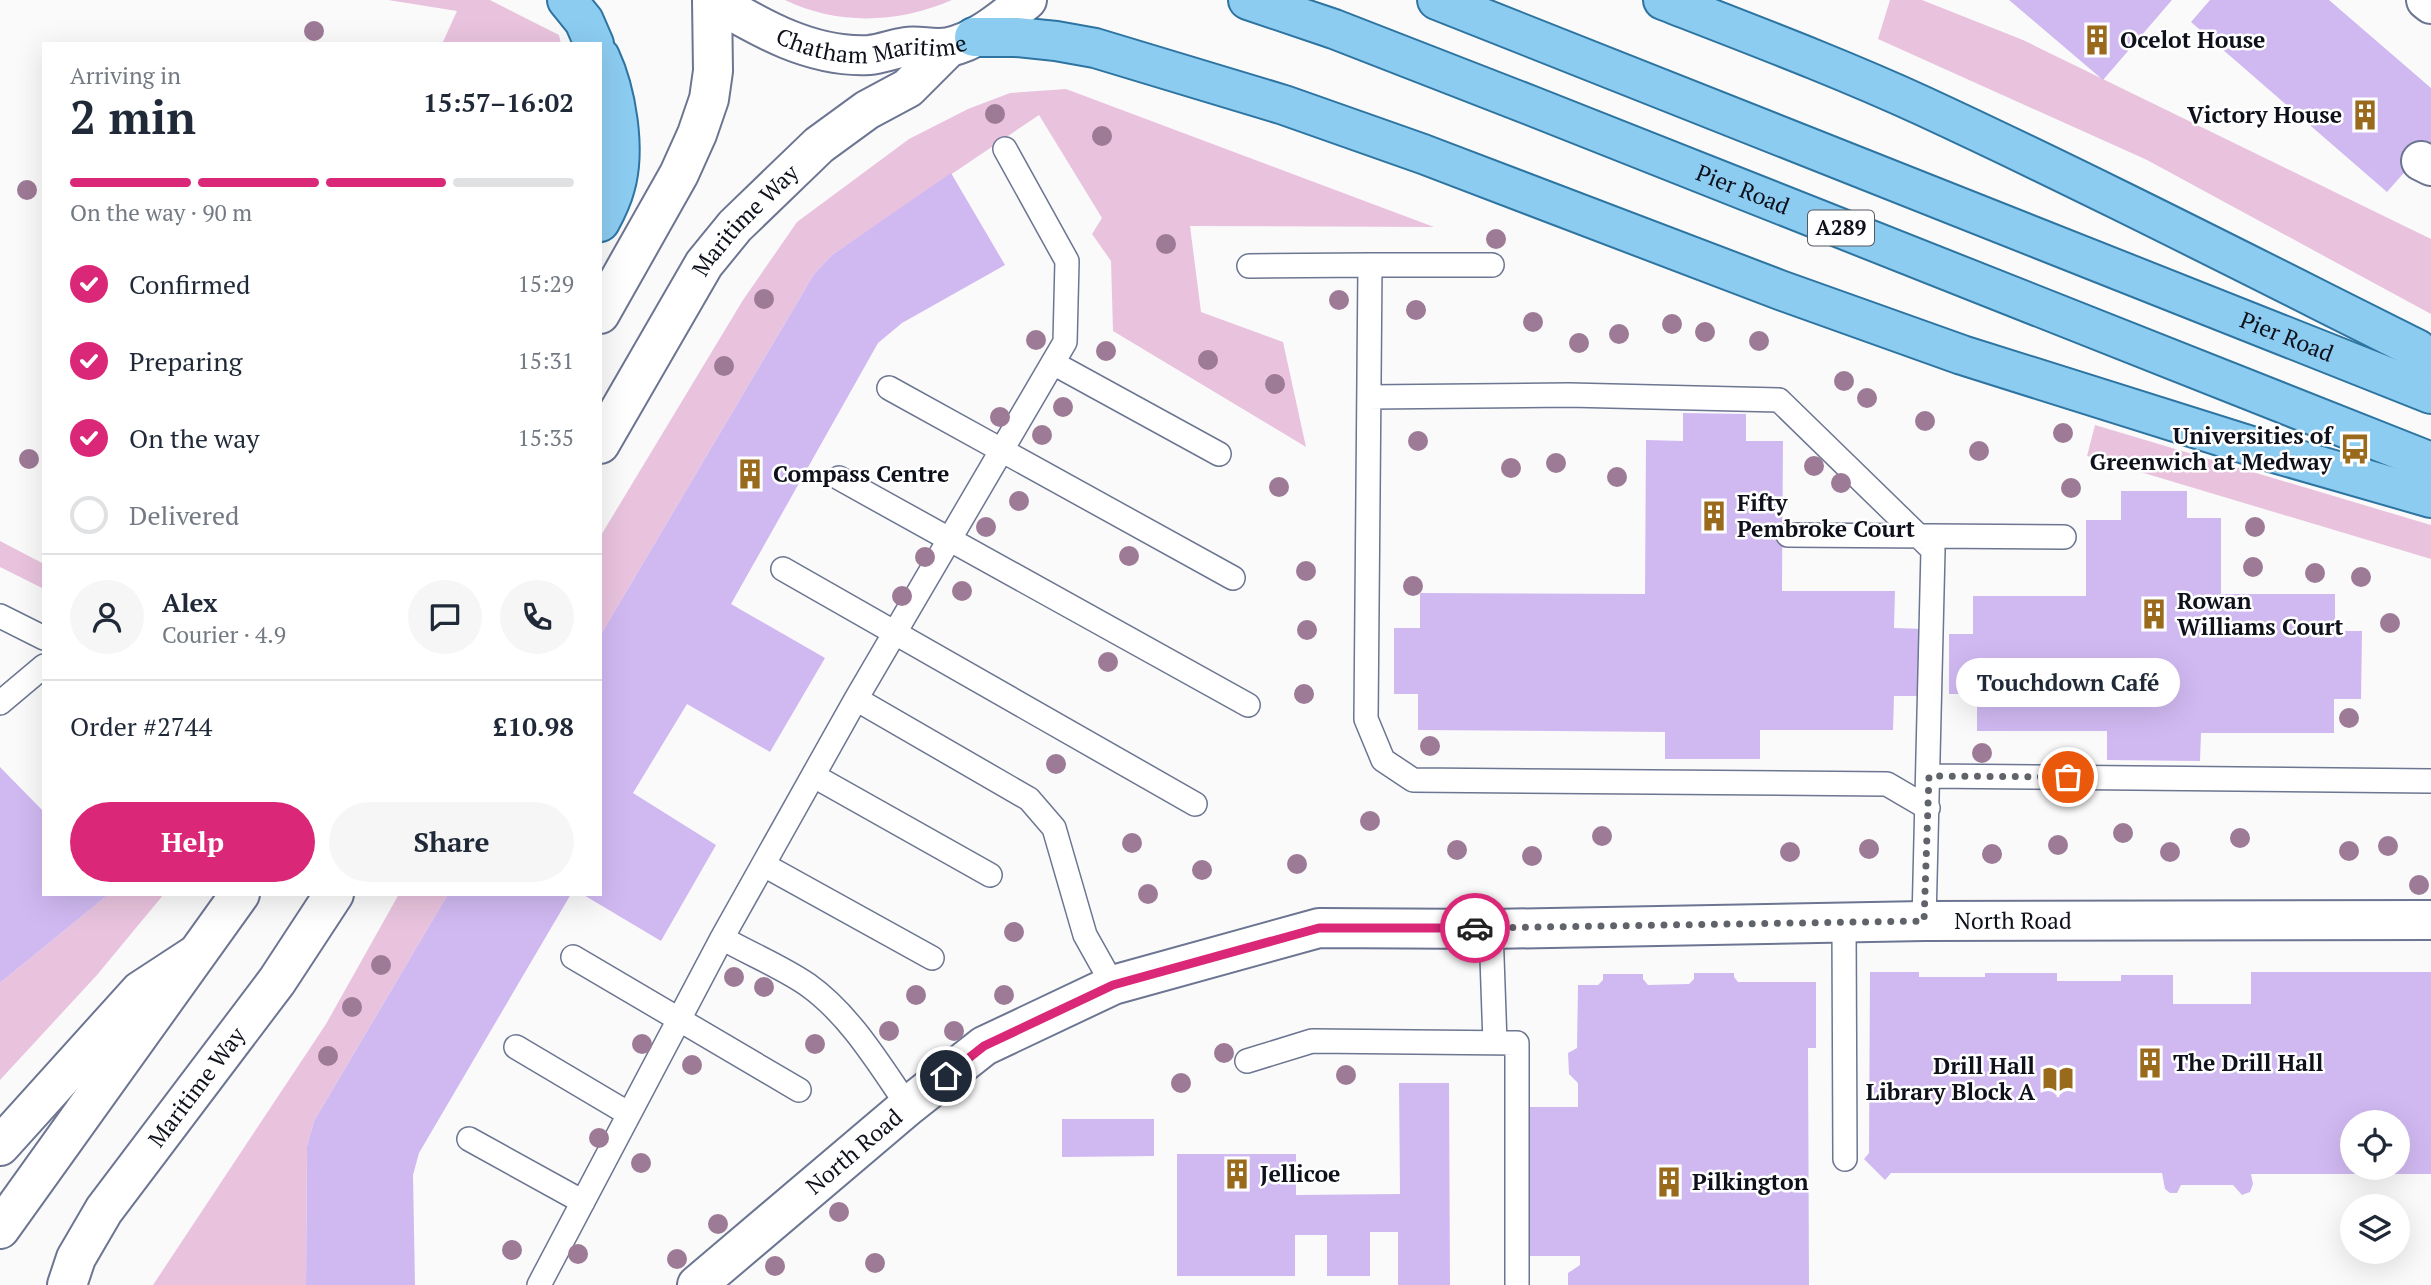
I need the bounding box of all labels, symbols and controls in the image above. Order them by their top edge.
street label: Chatham Maritime [772,20,971,70]
building icon: Ocelot House [2080,23,2114,57]
place label: Ocelot House [2120,24,2265,55]
text: Arriving in [70,60,181,91]
text: 15:57–16:02 [423,85,574,119]
text: 2 min [70,86,196,147]
building icon: Victory House [2348,98,2382,132]
place label: Victory House [2187,99,2342,130]
street label: Maritime Way [684,157,805,281]
street label: Pier Road [1692,157,1795,222]
text: On the way · 90 m [70,197,252,228]
road number: A289 [1808,210,1874,246]
icon: check [70,265,108,303]
text: Confirmed [129,267,250,301]
text: 15:29 [517,268,574,299]
street label: Pier Road [2236,304,2338,369]
icon: check [70,342,108,380]
text: Preparing [129,344,242,378]
text: 15:31 [517,345,574,376]
icon: check [70,419,108,457]
place label: Universities of Greenwich at Medway [2090,420,2334,477]
text: On the way [129,421,260,455]
text: 15:35 [517,422,574,453]
bus stop icon: Universities of Greenwich at Medway [2338,432,2372,466]
building icon: Compass Centre [733,457,767,491]
place label: Compass Centre [773,458,949,489]
place label: Fifty Pembroke Court [1737,487,1915,544]
text: Delivered [129,498,239,532]
building icon: Fifty Pembroke Court [1697,499,1731,533]
button: person [70,580,144,654]
button: chat [408,580,482,654]
button: phone [500,580,574,654]
text: Alex [162,585,218,619]
place label: Rowan Williams Court [2177,585,2344,642]
building icon: Rowan Williams Court [2137,597,2171,631]
text: Courier · 4.9 [162,619,286,650]
callout: Touchdown Café [1956,658,2180,707]
text: Touchdown Café [1977,667,2159,698]
text: Order #2744 [70,709,212,743]
text: £10.98 [493,709,574,743]
pin [2038,747,2098,807]
icon: bag [2049,758,2087,796]
button: Help [70,802,315,882]
button: Share [329,802,574,882]
courier [1440,893,1510,963]
street label: North Road [1954,905,2072,936]
icon: car [1456,909,1494,947]
street label: Maritime Way [141,1020,252,1153]
pin [916,1046,976,1106]
building icon: The Drill Hall [2133,1046,2167,1080]
place label: The Drill Hall [2173,1047,2324,1078]
place label: Drill Hall Library Block A [1866,1050,2035,1107]
icon: home [927,1057,965,1095]
library icon: Drill Hall Library Block A [2041,1062,2075,1096]
street label: North Road [799,1101,909,1201]
map controls [2340,1110,2410,1264]
button: locate [2340,1110,2410,1180]
building icon: Jellicoe [1220,1157,1254,1191]
place label: Jellicoe [1260,1158,1340,1189]
building icon: Pilkington [1652,1165,1686,1199]
place label: Pilkington [1692,1166,1809,1197]
button: layers [2340,1194,2410,1264]

